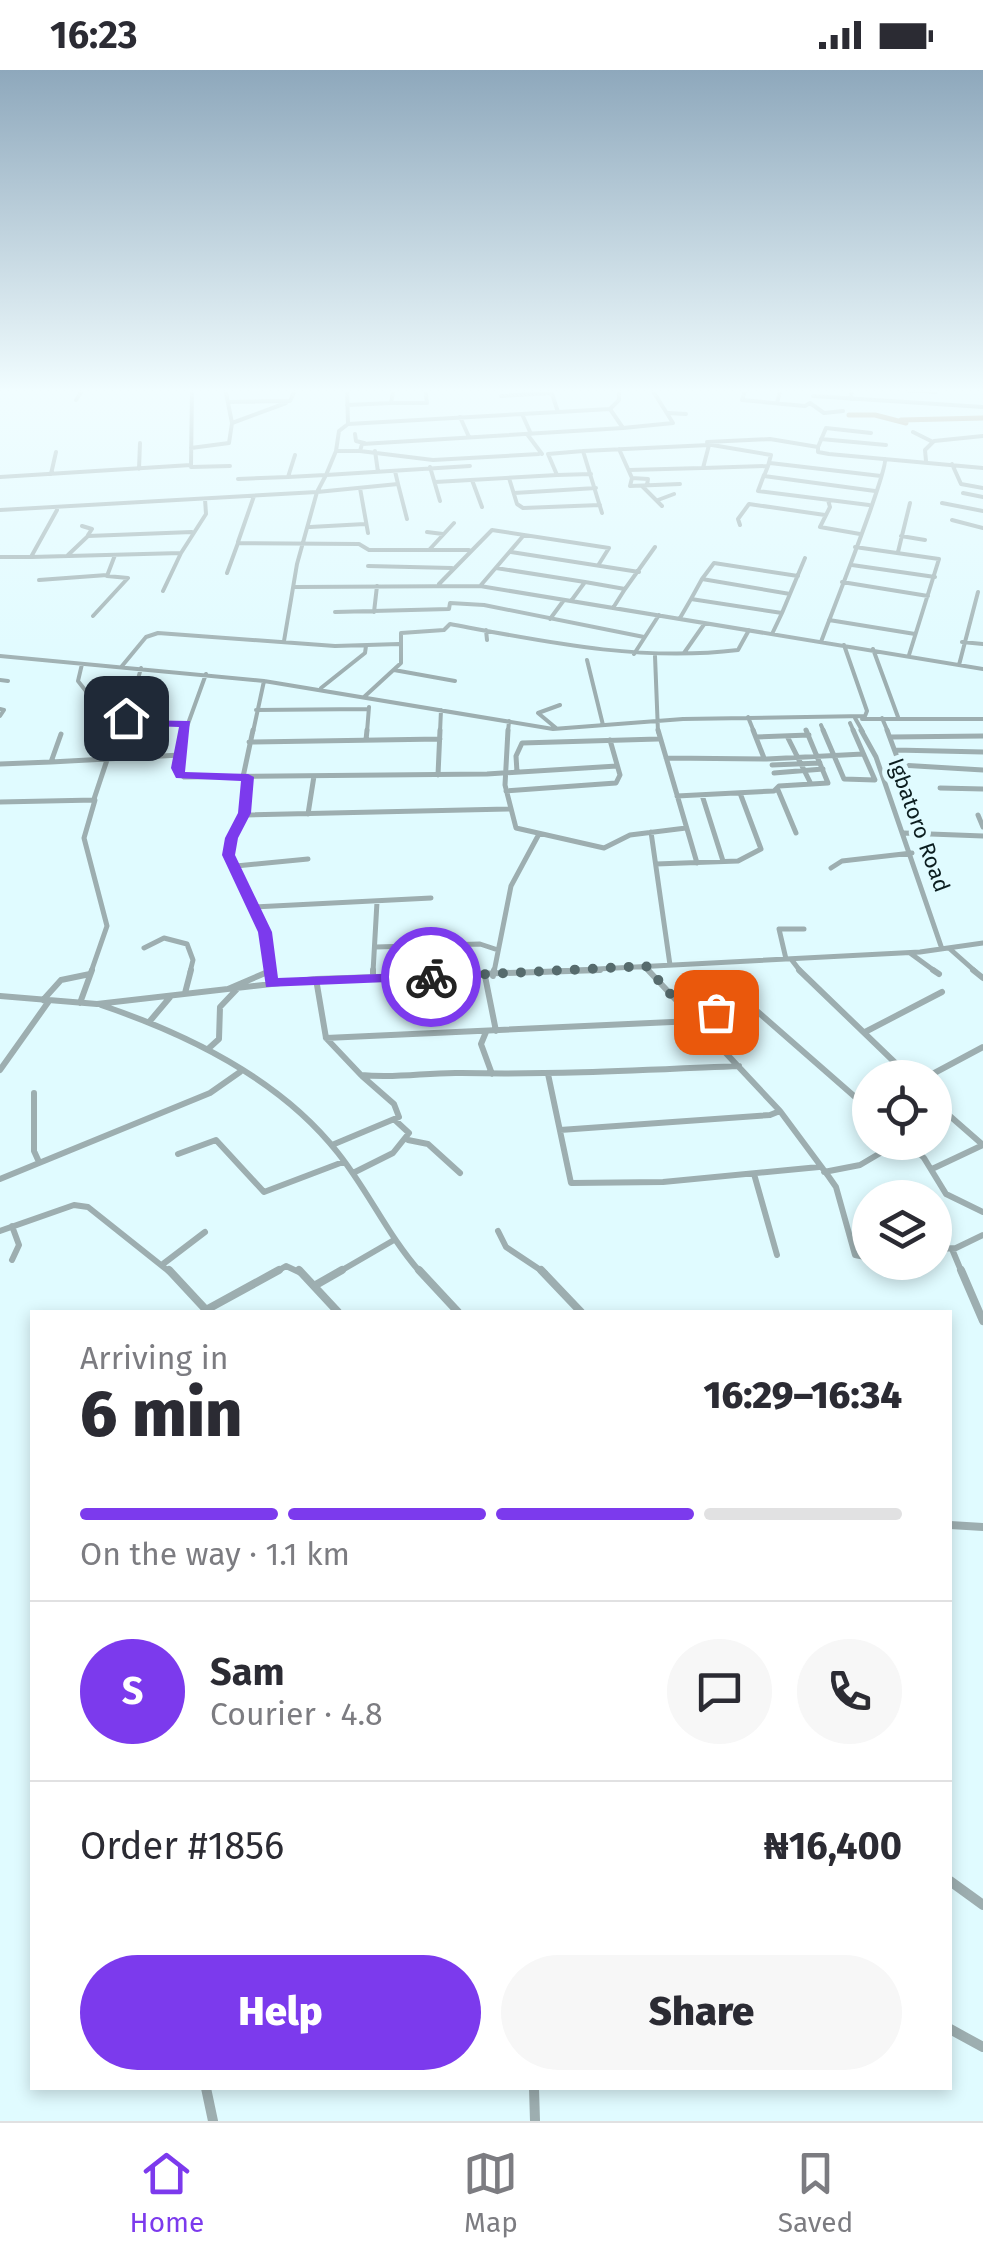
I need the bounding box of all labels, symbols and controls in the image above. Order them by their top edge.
text: 16:23 [50,12,137,58]
pin [84,676,169,761]
icon: home [99,691,154,746]
street label: Igbatoro Road [882,754,956,896]
courier [381,927,481,1027]
icon: bike [404,950,459,1005]
pin [674,970,759,1055]
icon: bag [689,985,744,1040]
map controls [852,1060,952,1280]
button: locate [852,1060,952,1160]
button: layers [852,1180,952,1280]
text: Arriving in [80,1339,228,1377]
text: 16:29–16:34 [703,1372,902,1418]
text: 6 min [80,1375,242,1453]
text: On the way · 1.1 km [80,1535,350,1573]
button: chat [667,1639,772,1744]
button: phone [797,1639,902,1744]
text: Sam [210,1649,285,1695]
text: S [122,1668,143,1714]
text: Courier · 4.8 [210,1695,383,1733]
text: Order #1856 [80,1823,284,1869]
text: ₦16,400 [764,1823,902,1869]
button: Help [80,1955,481,2070]
button: Share [501,1955,902,2070]
tab: Home [130,2146,204,2239]
tab: Map [463,2146,518,2239]
tab: Saved [778,2146,853,2239]

